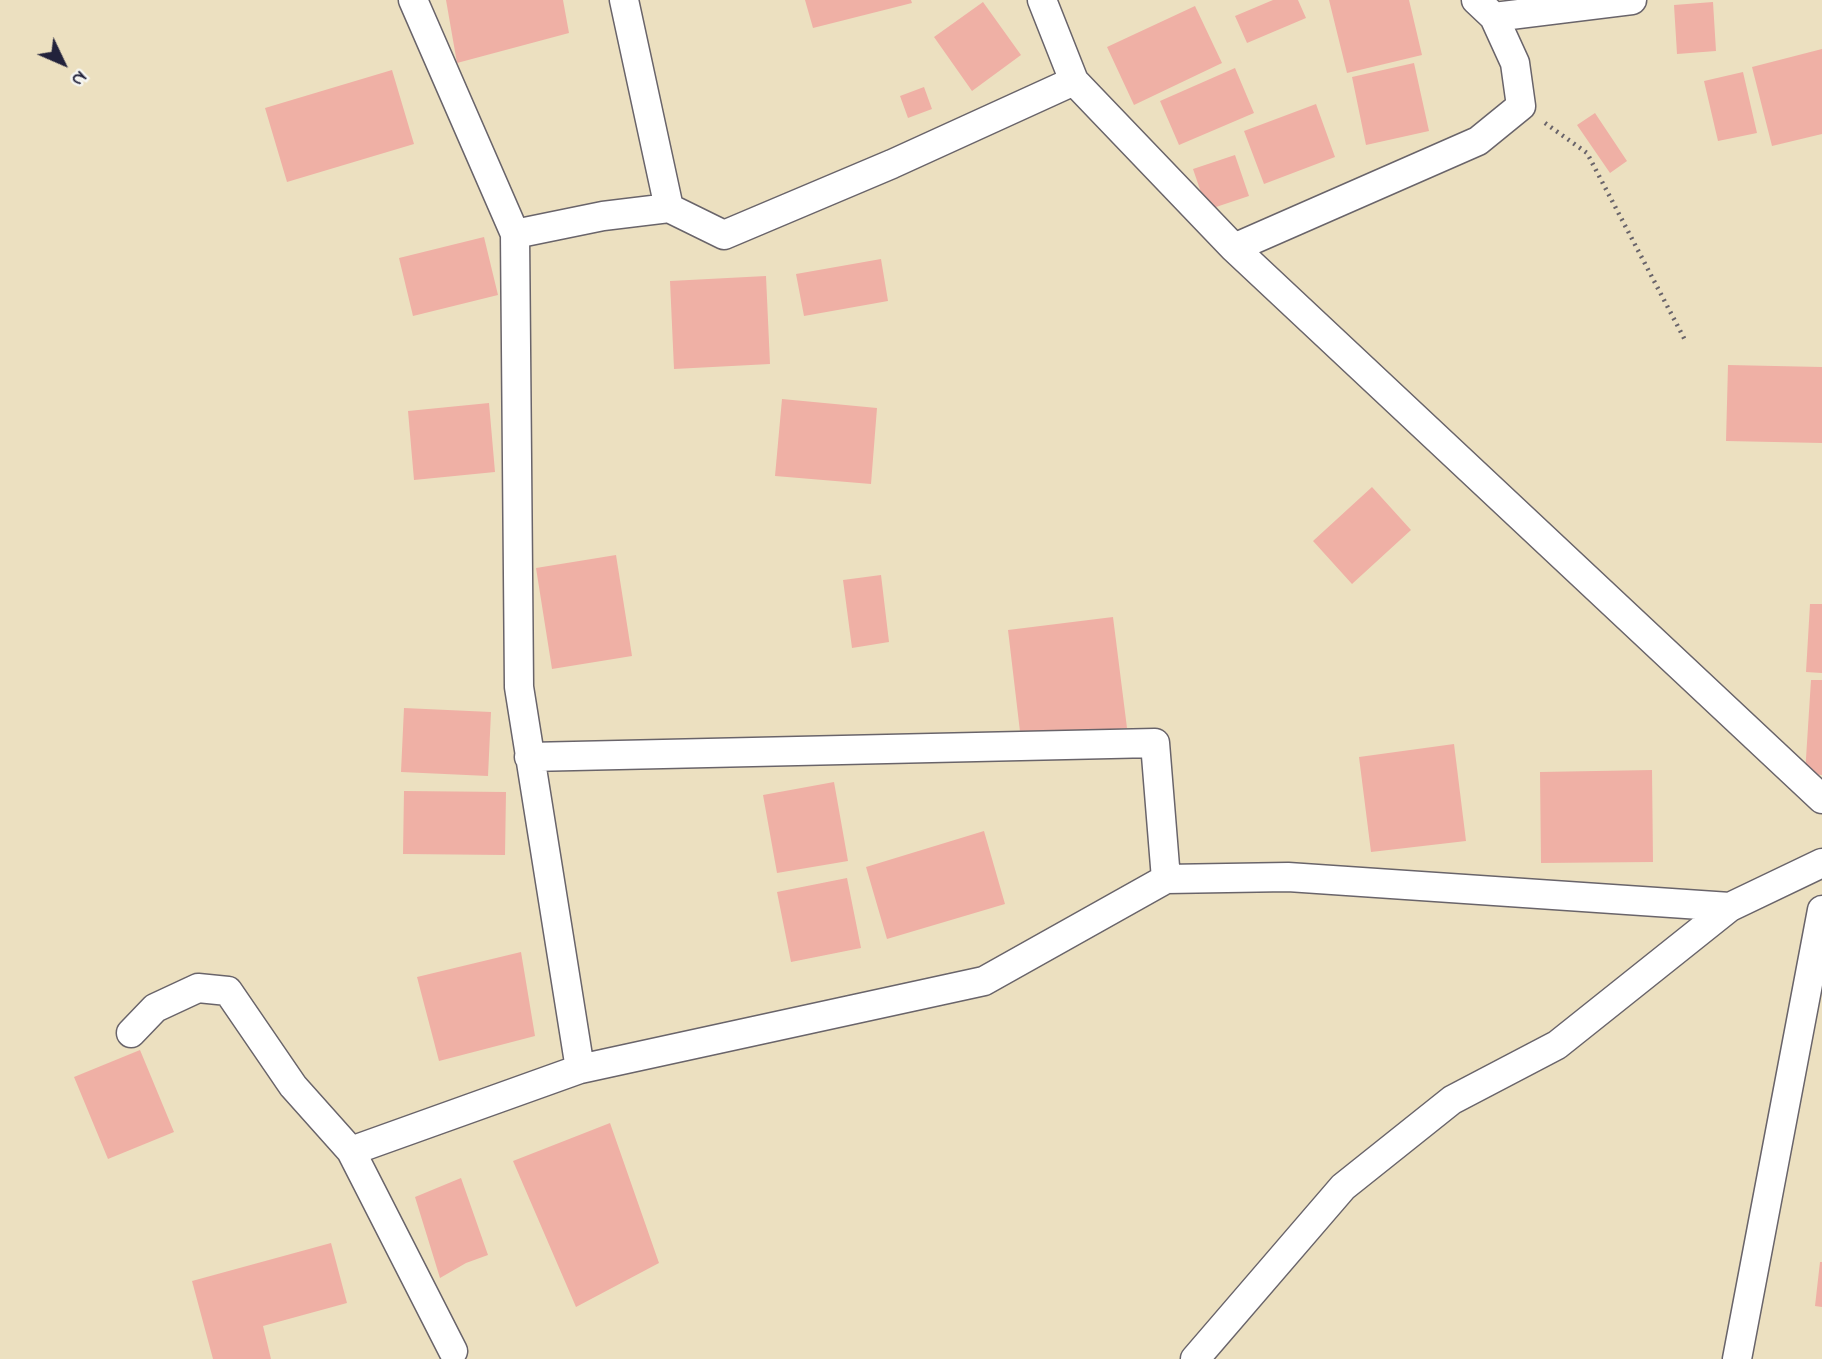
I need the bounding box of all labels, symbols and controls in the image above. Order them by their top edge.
north arrow [28,28,98,98]
text: N [64,64,93,92]

